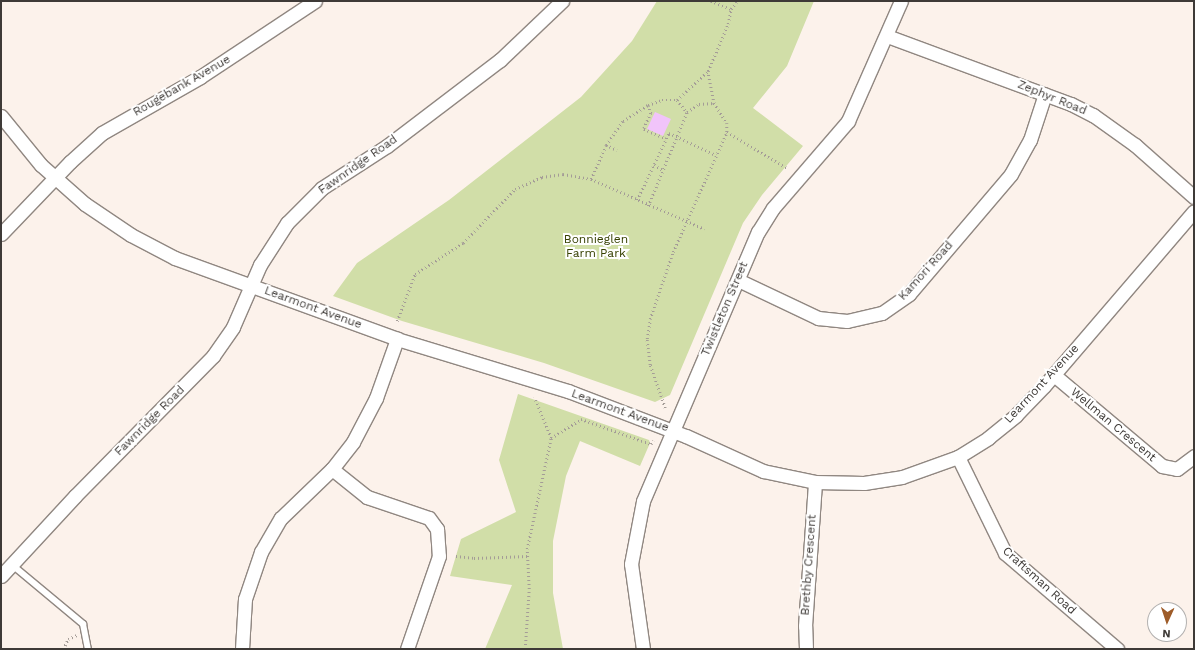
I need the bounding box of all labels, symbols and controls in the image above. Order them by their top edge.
street label: Rougebank Avenue [130,52,234,120]
street label: Zephyr Road [1015,78,1089,118]
street label: Fawnridge Road [316,132,400,198]
park label: Bonnieglen Farm Park [564,233,628,261]
street label: Kamori Road [896,238,956,304]
street label: Twistleton Street [699,260,751,358]
street label: Learmont Avenue [262,284,364,332]
street label: Learmont Avenue [1002,341,1082,427]
street label: Fawnridge Road [112,383,188,459]
street label: Wellman Crescent [1067,385,1159,465]
street label: Learmont Avenue [569,387,671,435]
street label: Brethby Crescent [798,514,820,616]
street label: Craftsman Road [999,544,1079,618]
north arrow [1147,602,1187,642]
text: N [1162,627,1171,640]

